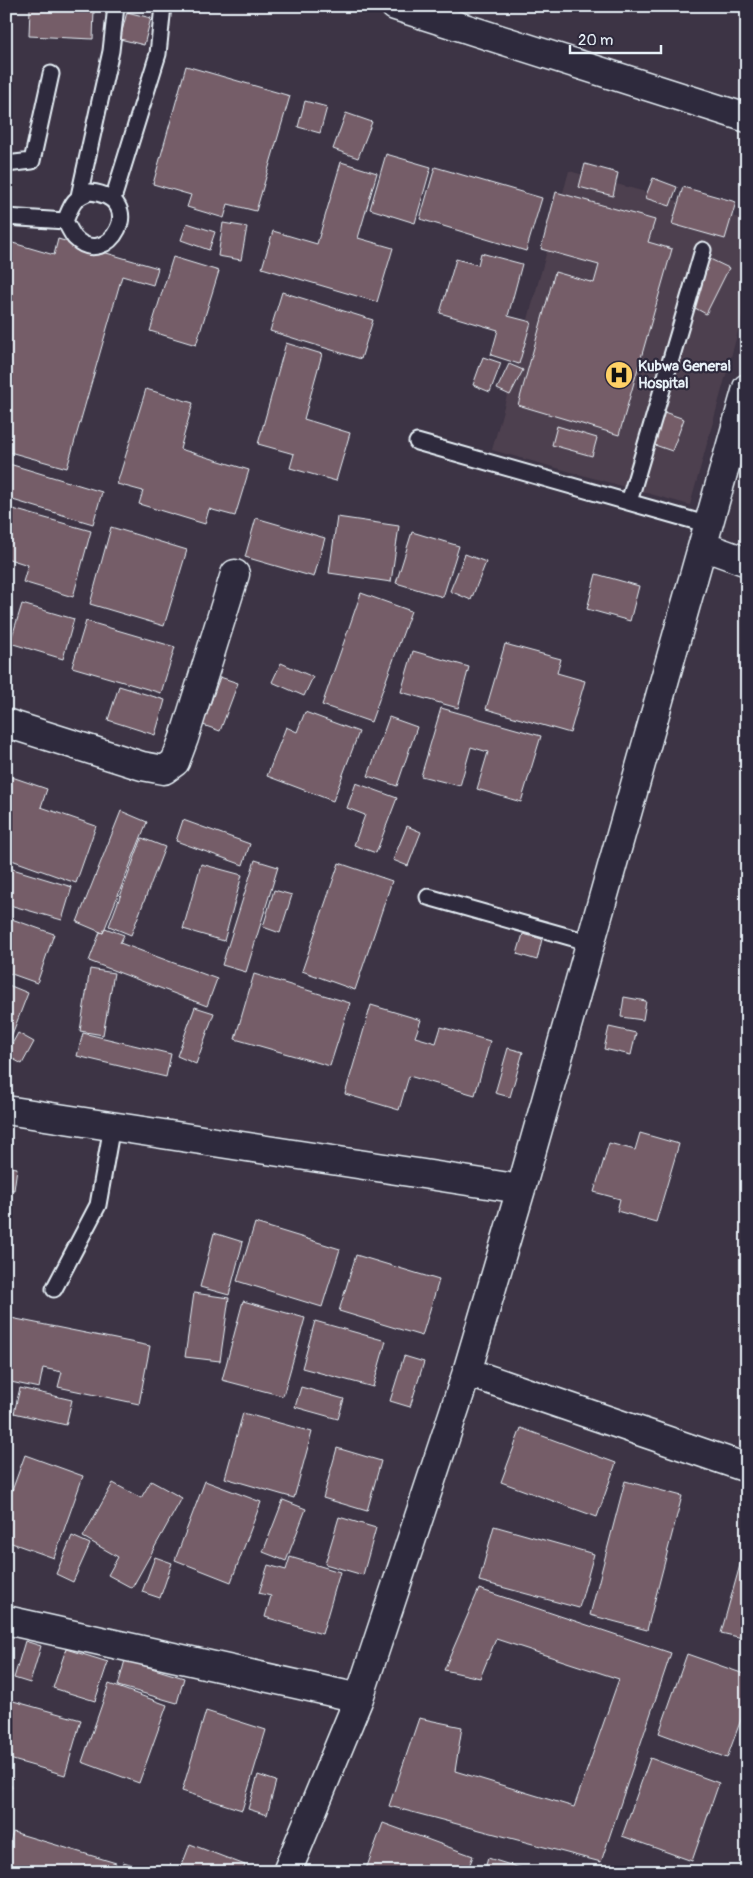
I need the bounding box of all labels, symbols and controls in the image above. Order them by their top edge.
scale bar [570,22,662,54]
text: 20 m [578,31,613,50]
place label: Kubwa General Hospital [638,357,731,393]
hospital icon: Kubwa General Hospital [604,360,634,390]

